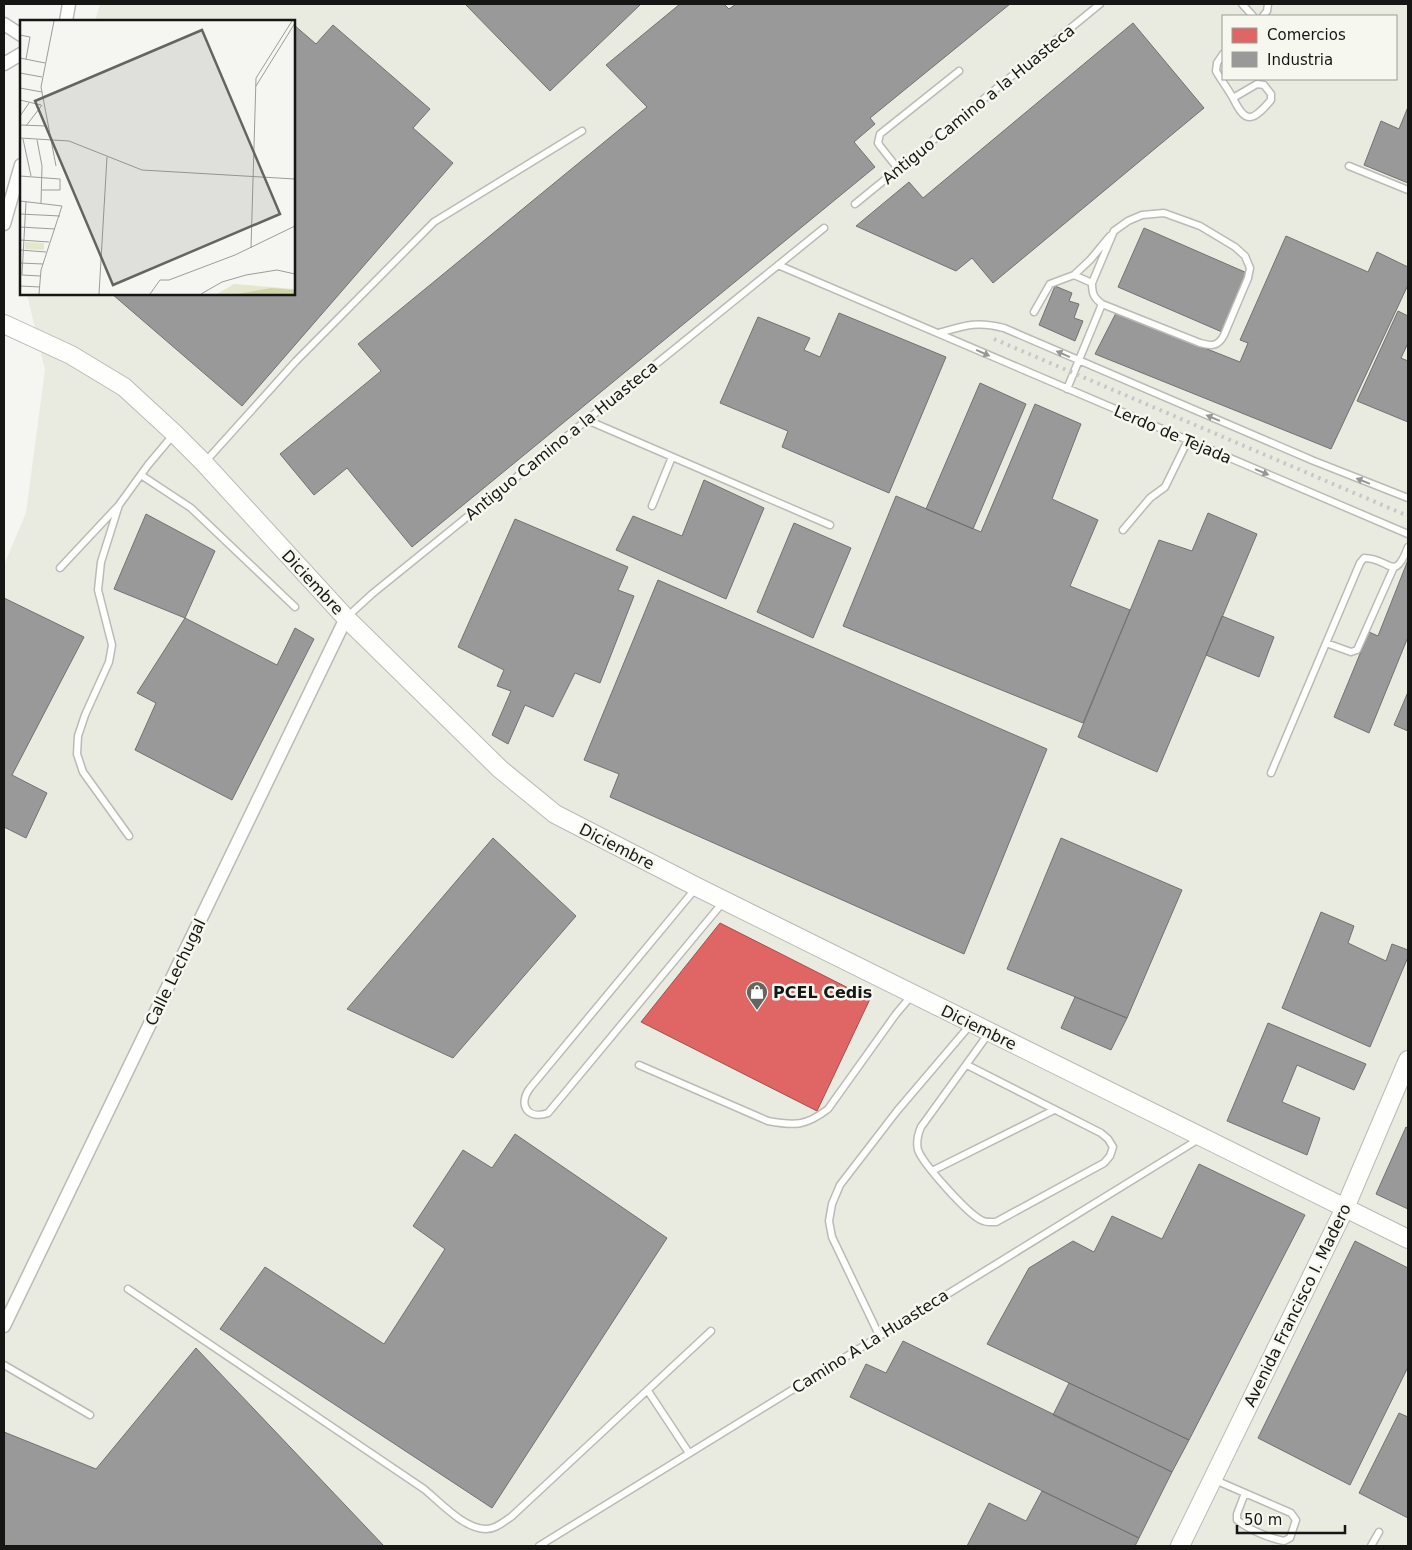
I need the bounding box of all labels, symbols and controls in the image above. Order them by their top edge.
legend [1222,15,1397,80]
inset map [20,20,295,295]
street label: Antiguo Camino a la Huasteca [878,21,1078,188]
text: Comercios [1267,26,1346,44]
text: Industria [1267,51,1333,69]
one-way arrow [976,349,990,357]
one-way arrow [1056,350,1070,358]
street label: Antiguo Camino a la Huasteca [461,357,661,524]
street label: Lerdo de Tejada [1111,401,1235,468]
one-way arrow [1206,414,1220,422]
one-way arrow [1255,468,1269,476]
one-way arrow [1355,477,1370,484]
street label: Diciembre [278,546,347,619]
street label: Diciembre [576,819,657,873]
street label: Calle Lechugal [141,916,210,1029]
shop icon: PCEL Cedis [745,980,769,1011]
place label: PCEL Cedis [773,983,872,1002]
street label: Diciembre [938,1001,1020,1054]
street label: Avenida Francisco I. Madero [1240,1201,1355,1410]
street label: Camino A La Huasteca [789,1285,952,1397]
scale bar [1237,1502,1344,1534]
text: 50 m [1244,1511,1282,1529]

